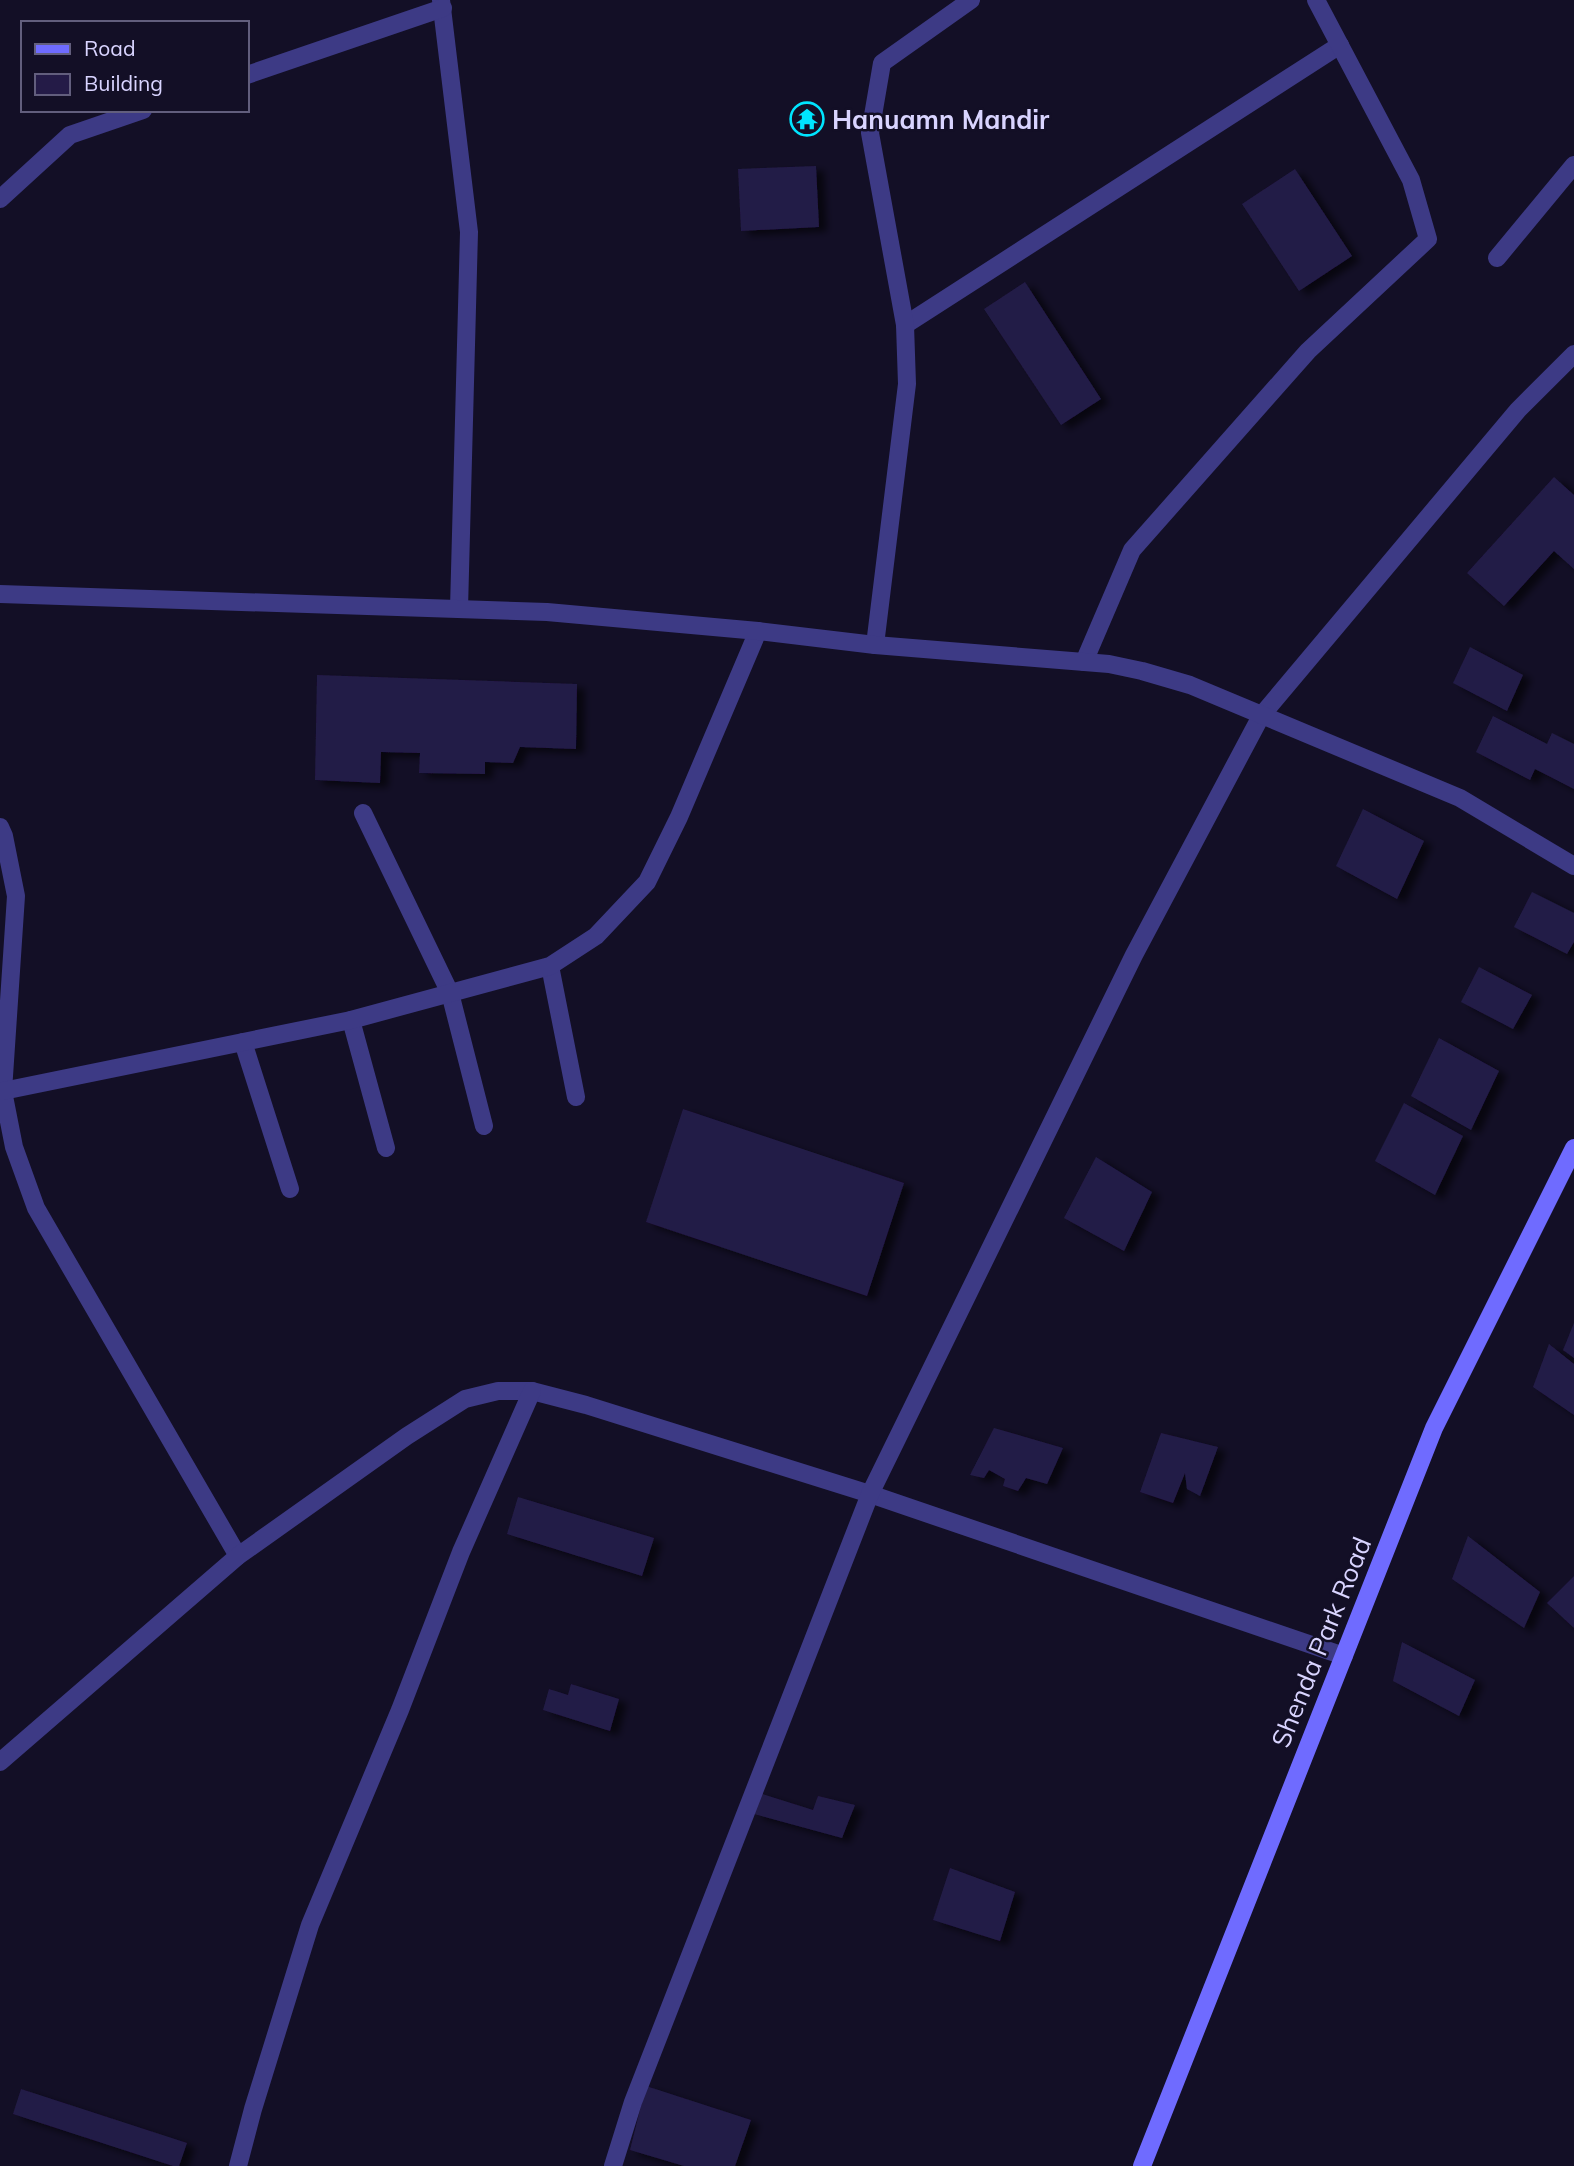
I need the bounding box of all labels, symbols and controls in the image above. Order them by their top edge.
legend [21,21,248,112]
text: Road [84,35,135,61]
text: Building [84,70,163,96]
temple icon: Hanuamn Mandir [788,100,826,138]
place label: Hanuamn Mandir [832,103,1050,136]
street label: Shenda Park Road [1264,1532,1378,1752]

